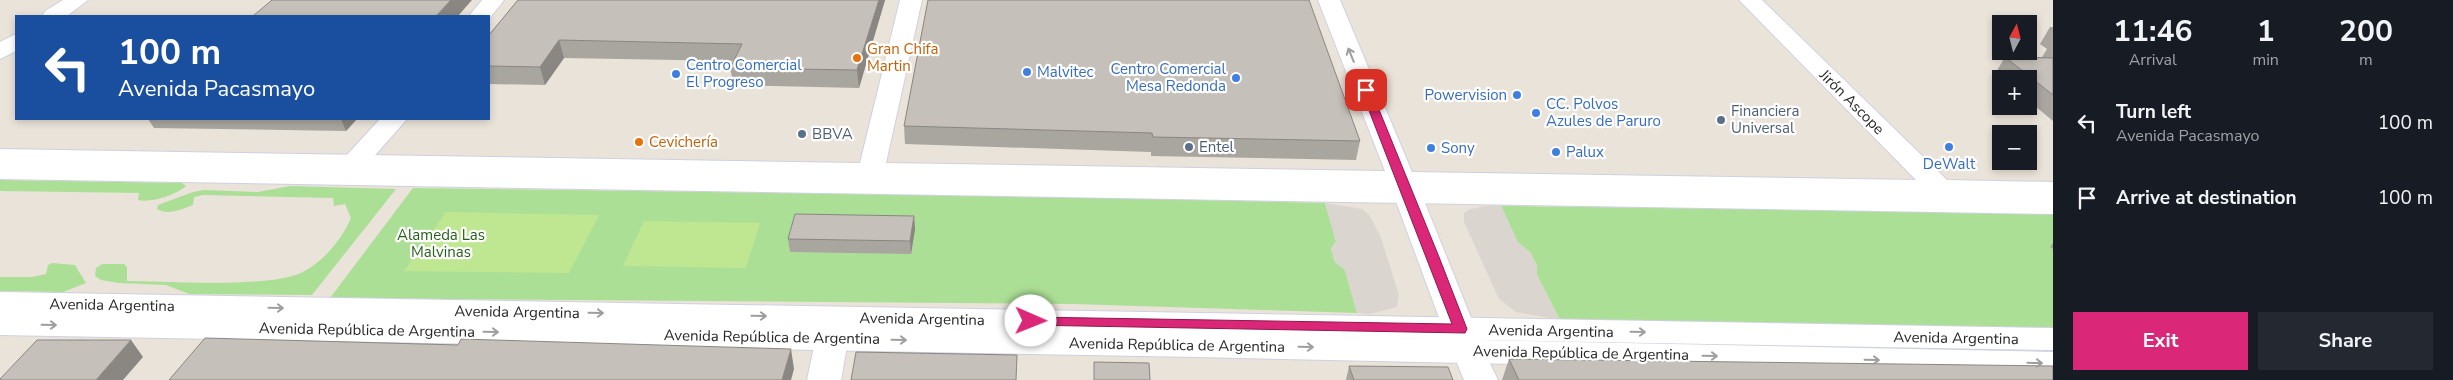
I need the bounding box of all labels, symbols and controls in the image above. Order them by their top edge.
text: 11:46 [2113,11,2192,52]
text: 1 [2257,11,2275,52]
text: 200 [2339,11,2393,52]
north arrow [1992,15,2038,60]
map controls [1992,15,2037,170]
text: 100 m [118,29,221,76]
icon: left [35,35,100,100]
place label: Gran Chifa Martin [867,39,938,76]
one-way arrow [1346,47,1355,63]
text: Arrival [2129,49,2177,71]
text: min [2252,49,2279,71]
text: m [2359,49,2373,71]
marker: Gran Chifa Martin [851,52,863,64]
place label: Centro Comercial El Progreso [686,55,802,92]
place label: Centro Comercial Mesa Redonda [1110,59,1227,96]
place label: Malvitec [1037,62,1093,82]
street label: Jirón Ascope [1814,64,1889,139]
marker: Malvitec [1021,66,1033,78]
marker: Centro Comercial El Progreso [670,68,682,80]
pin [1345,69,1387,111]
button: + [1992,70,2037,115]
marker: Centro Comercial Mesa Redonda [1230,72,1242,84]
text: Avenida Pacasmayo [118,74,315,104]
icon: arrive [1352,76,1380,104]
place label: Powervision [1425,85,1507,105]
marker: Powervision [1511,89,1523,101]
place label: CC. Polvos Azules de Paruro [1546,94,1661,131]
text: Turn left [2116,99,2191,125]
place label: Financiera Universal [1731,101,1799,138]
marker: CC. Polvos Azules de Paruro [1530,107,1542,119]
icon: left [2073,109,2101,137]
text: 100 m [2378,110,2433,136]
marker: Financiera Universal [1715,114,1727,126]
place label: BBVA [812,124,853,144]
button: − [1992,125,2037,170]
text: Avenida Pacasmayo [2116,125,2259,147]
marker: BBVA [796,128,808,140]
place label: Cevichería [649,132,718,152]
marker: Cevichería [633,136,645,148]
place label: Entel [1199,137,1234,157]
place label: Sony [1441,138,1475,158]
marker: Entel [1183,141,1195,153]
marker: DeWalt [1943,141,1955,153]
marker: Sony [1425,142,1437,154]
place label: Palux [1566,142,1604,162]
marker: Palux [1550,146,1562,158]
place label: DeWalt [1923,154,1976,174]
icon: arrive [2073,184,2101,212]
text: Arrive at destination [2116,185,2297,211]
text: 100 m [2378,185,2433,211]
park label: Alameda Las Malvinas [397,225,485,262]
street label: Avenida Argentina [49,294,175,316]
position arrow [1004,294,1056,346]
street label: Avenida Argentina [454,301,580,323]
one-way arrow [268,303,284,313]
street label: Avenida Argentina [859,308,985,330]
one-way arrow [588,309,604,318]
one-way arrow [750,312,766,321]
button: Exit [2073,312,2248,370]
button: Share [2258,312,2433,370]
street label: Avenida República de Argentina [259,318,475,342]
one-way arrow [40,320,56,330]
street label: Avenida Argentina [1488,320,1614,342]
street label: Avenida República de Argentina [664,325,880,349]
one-way arrow [1630,327,1646,337]
street label: Avenida Argentina [1893,327,2019,349]
one-way arrow [483,328,499,337]
street label: Avenida República de Argentina [1069,333,1285,357]
one-way arrow [890,335,906,344]
street label: Avenida República de Argentina [1473,341,1689,365]
one-way arrow [1298,342,1314,352]
one-way arrow [1701,351,1717,361]
one-way arrow [1864,355,1880,364]
one-way arrow [2026,359,2042,368]

